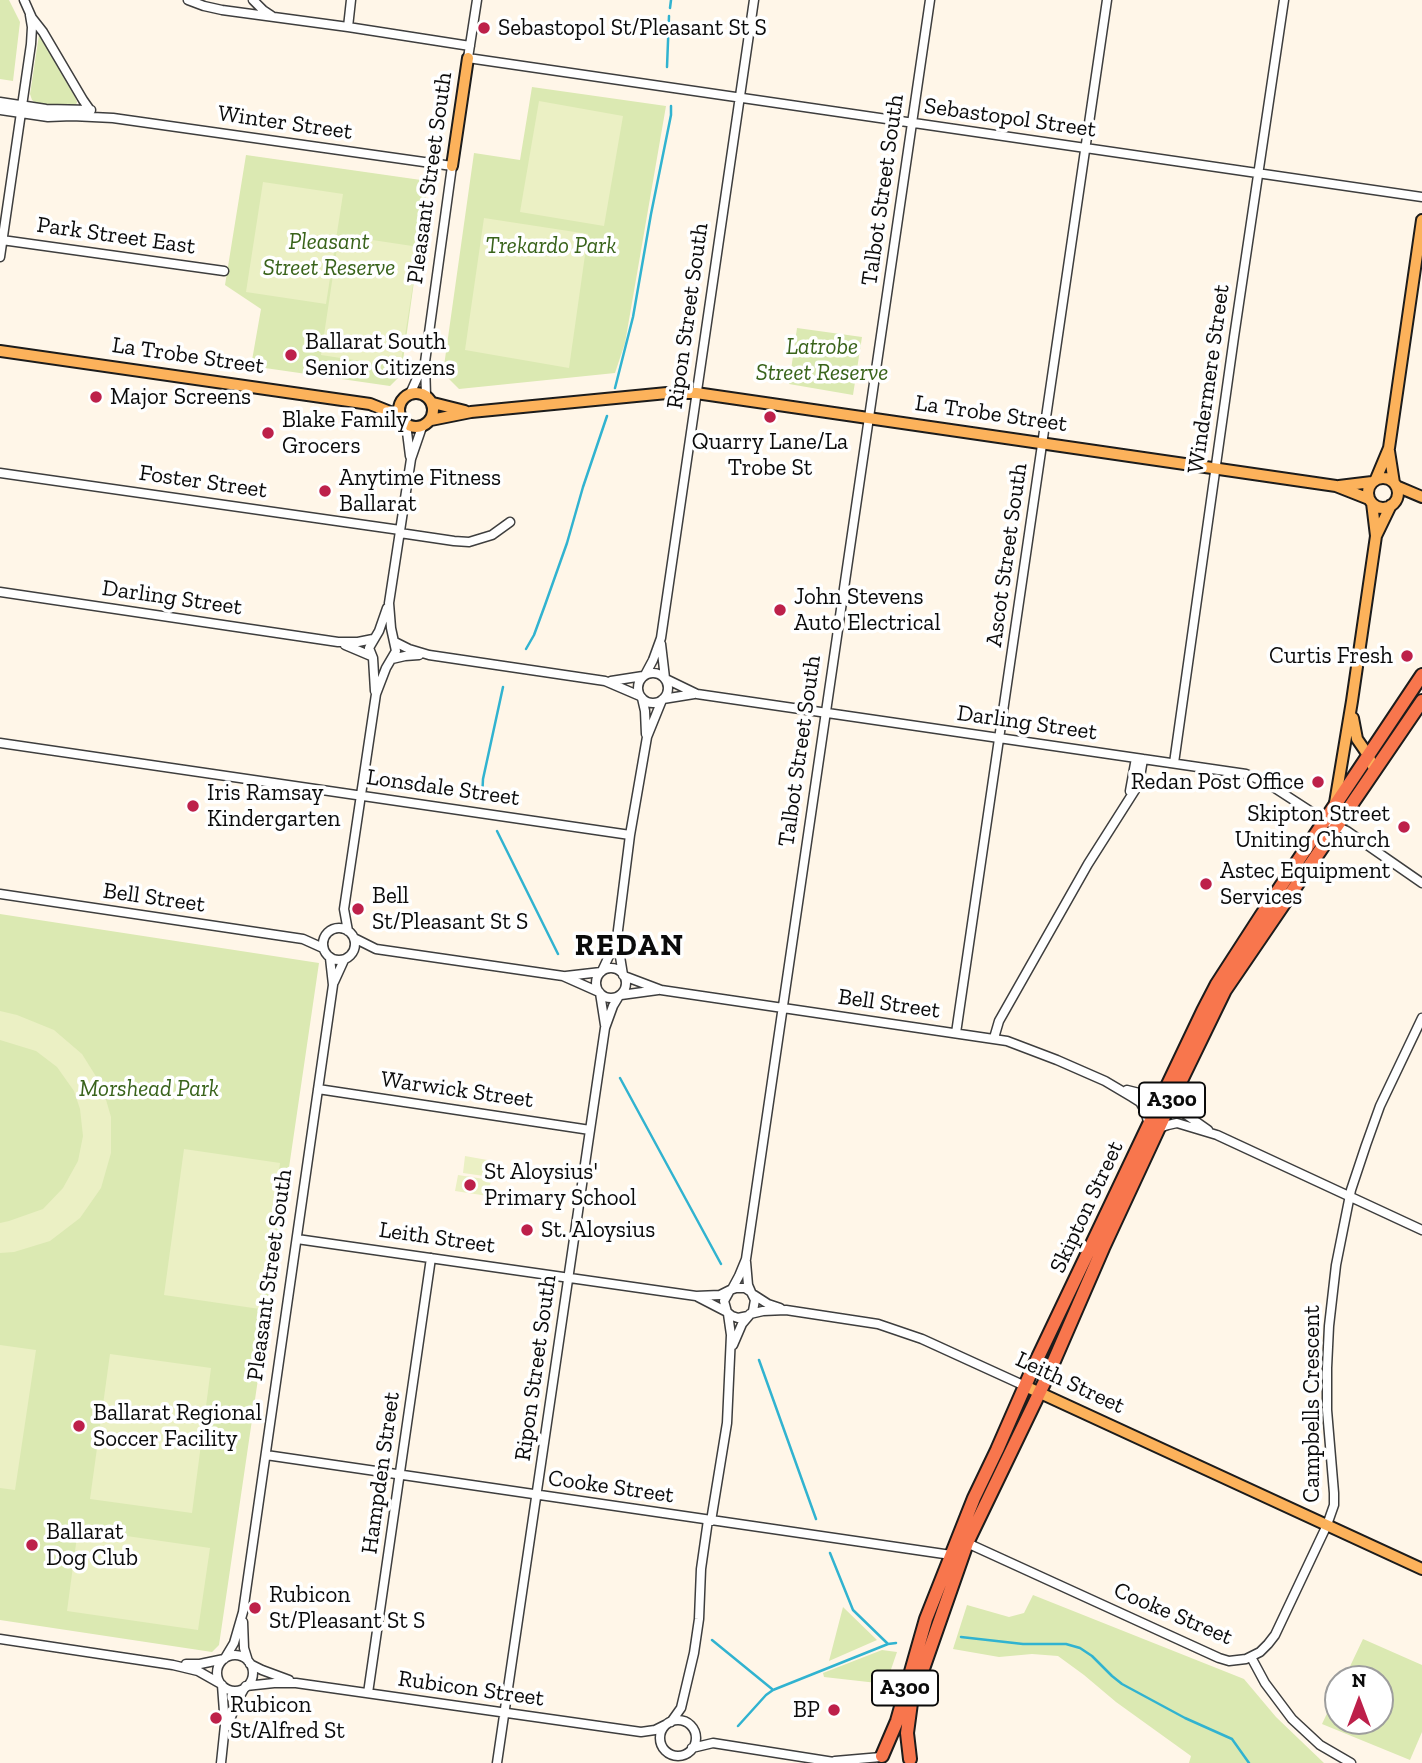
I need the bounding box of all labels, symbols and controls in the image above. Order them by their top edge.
place label: Sebastopol St/Pleasant St S [498,14,767,42]
marker: Sebastopol St/Pleasant St S [476,20,492,36]
street label: Pleasant Street South [401,70,459,286]
street label: Sebastopol Street [922,92,1098,144]
street label: Talbot Street South [856,93,910,287]
street label: Winter Street [216,100,354,146]
street label: Park Street East [35,211,197,261]
street label: Ripon Street South [661,221,715,411]
park label: Pleasant Street Reserve [263,228,395,282]
park label: Trekardo Park [486,232,616,260]
street label: Windermere Street [1182,283,1236,475]
place label: Ballarat South Senior Citizens [305,328,455,382]
street label: La Trobe Street [110,332,266,380]
park label: Latrobe Street Reserve [756,333,888,387]
marker: Ballarat South Senior Citizens [283,347,299,363]
place label: Major Screens [110,383,251,411]
marker: Major Screens [88,389,104,405]
street label: La Trobe Street [913,390,1069,438]
place label: Blake Family Grocers [282,406,408,460]
marker: Quarry Lane/La Trobe St [762,409,778,425]
marker: Blake Family Grocers [260,425,276,441]
place label: Quarry Lane/La Trobe St [692,428,848,482]
street label: Foster Street [137,459,269,505]
street label: Ascot Street South [980,461,1034,649]
place label: Anytime Fitness Ballarat [339,464,501,518]
marker: Anytime Fitness Ballarat [317,483,333,499]
street label: Darling Street [100,575,244,621]
place label: John Stevens Auto Electrical [794,583,941,637]
marker: John Stevens Auto Electrical [772,602,788,618]
place label: Curtis Fresh [1269,642,1393,670]
marker: Curtis Fresh [1399,648,1415,664]
street label: Talbot Street South [773,654,827,848]
street label: Darling Street [955,700,1099,746]
street label: Lonsdale Street [365,764,521,812]
place label: Redan Post Office [1131,768,1304,796]
marker: Redan Post Office [1310,774,1326,790]
place label: Iris Ramsay Kindergarten [207,779,340,833]
marker: Iris Ramsay Kindergarten [185,798,201,814]
place label: Skipton Street Uniting Church [1235,800,1390,854]
marker: Skipton Street Uniting Church [1396,819,1412,835]
place label: Astec Equipment Services [1220,857,1390,911]
marker: Astec Equipment Services [1198,876,1214,892]
street label: Bell Street [101,877,207,919]
place label: Bell St/Pleasant St S [372,882,528,936]
marker: Bell St/Pleasant St S [350,901,366,917]
district label: REDAN [575,928,685,964]
street label: Bell Street [836,983,942,1025]
street label: Warwick Street [379,1066,535,1114]
park label: Morshead Park [79,1075,219,1103]
road number: A300 [1139,1082,1205,1118]
street label: Skipton Street [1044,1137,1130,1277]
place label: St Aloysius' Primary School [484,1158,636,1212]
street label: Pleasant Street South [241,1167,299,1383]
marker: St Aloysius' Primary School [462,1177,478,1193]
street label: Leith Street [377,1216,497,1260]
place label: St. Aloysius [541,1216,655,1244]
marker: St. Aloysius [519,1222,535,1238]
street label: Ripon Street South [509,1273,563,1463]
street label: Campbells Crescent [1298,1305,1326,1503]
street label: Leith Street [1011,1346,1129,1420]
street label: Hampden Street [356,1390,406,1556]
place label: Ballarat Regional Soccer Facility [93,1399,262,1453]
marker: Ballarat Regional Soccer Facility [71,1418,87,1434]
street label: Cooke Street [546,1465,676,1509]
place label: Ballarat Dog Club [46,1518,138,1572]
marker: Ballarat Dog Club [24,1537,40,1553]
street label: Cooke Street [1109,1577,1237,1651]
place label: Rubicon St/Pleasant St S [269,1581,425,1635]
marker: Rubicon St/Pleasant St S [247,1600,263,1616]
street label: Rubicon Street [396,1665,546,1713]
north arrow [1324,1665,1394,1735]
text: N [1352,1669,1366,1692]
road number: A300 [872,1670,938,1706]
place label: Rubicon St/Alfred St [230,1691,345,1745]
place label: BP [793,1696,820,1724]
marker: BP [826,1702,842,1718]
marker: Rubicon St/Alfred St [208,1710,224,1726]

